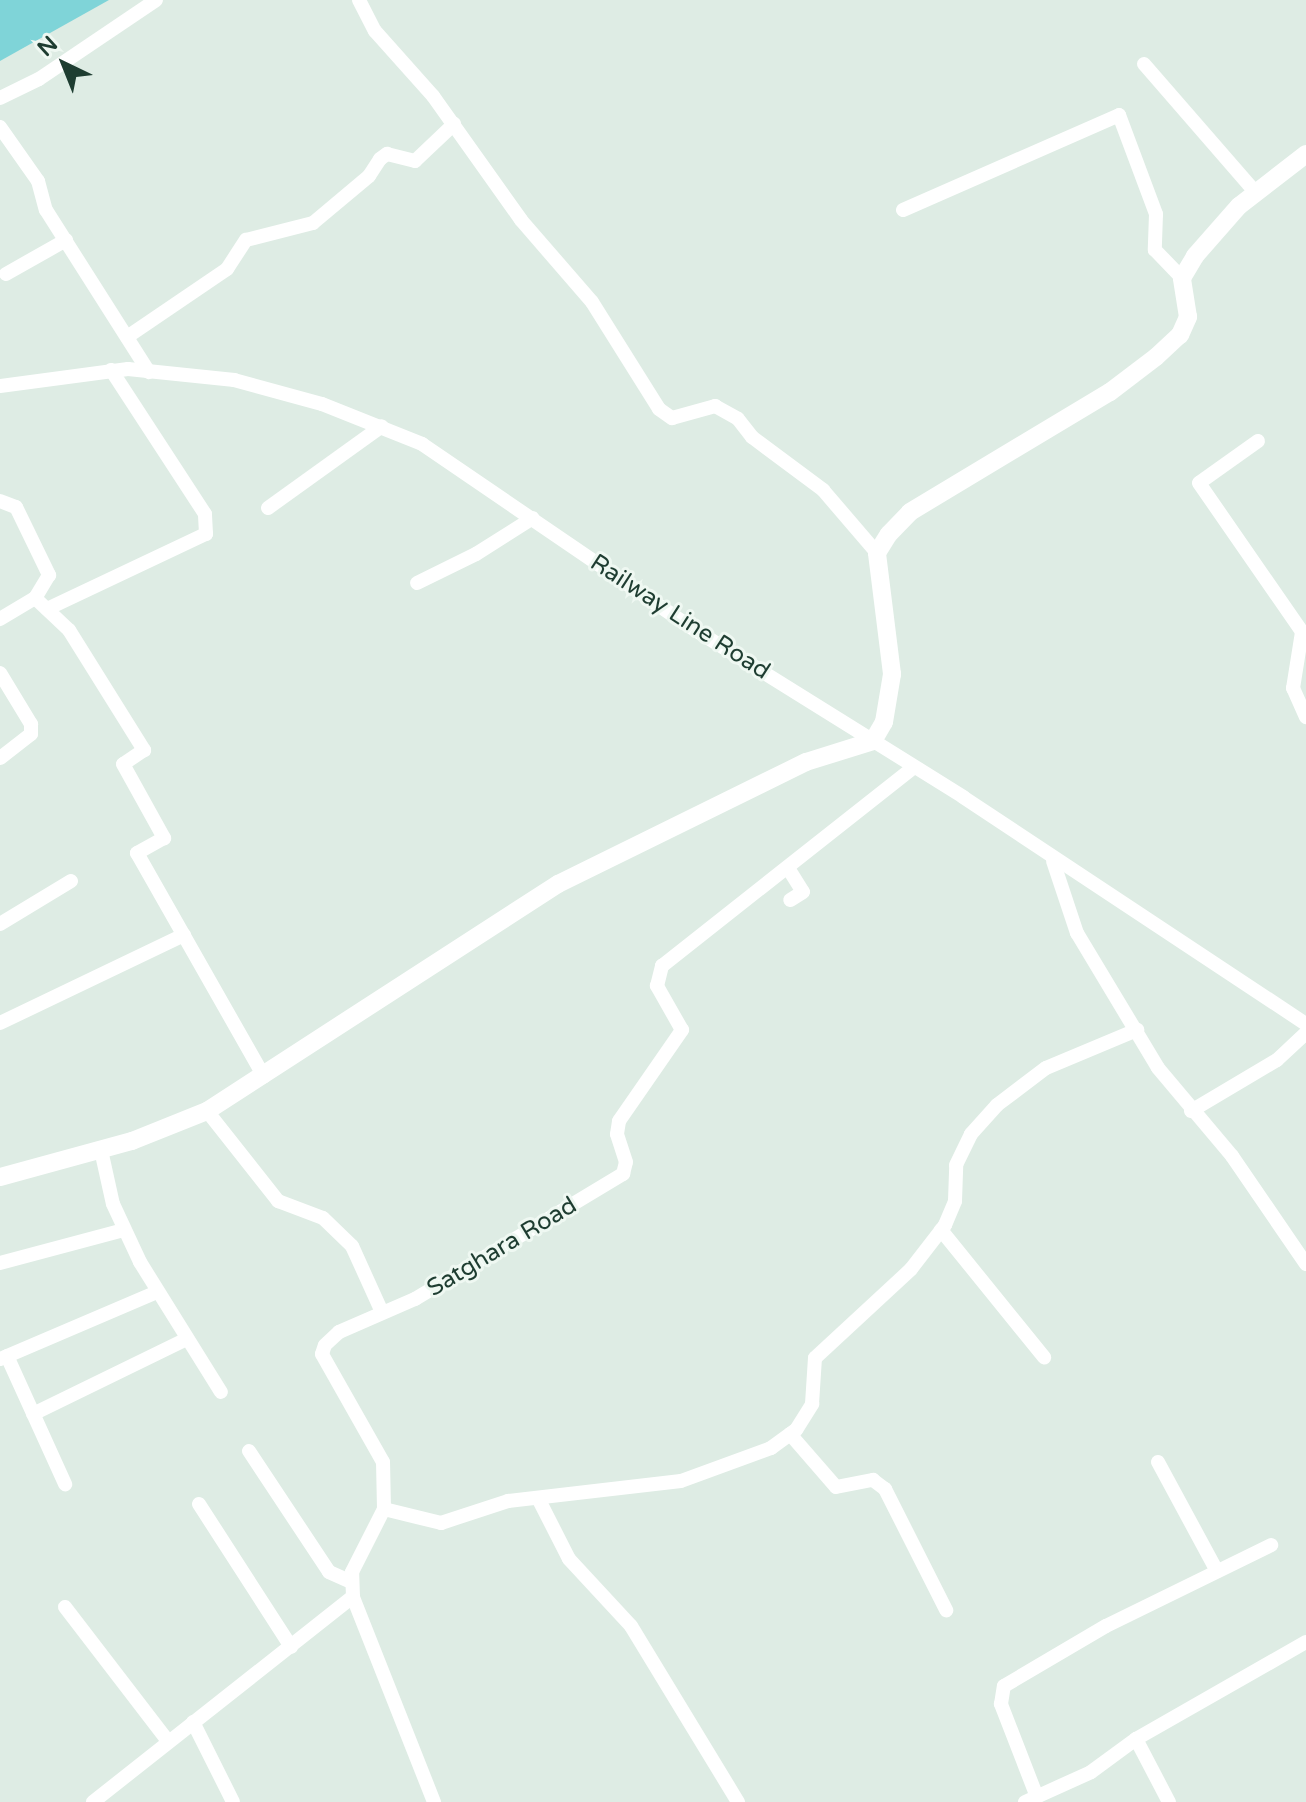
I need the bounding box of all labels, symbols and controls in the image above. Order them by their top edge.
north arrow [24,24,104,104]
text: N [32,31,63,62]
street label: Railway Line Road [585,548,775,686]
street label: Satghara Road [422,1191,582,1303]

